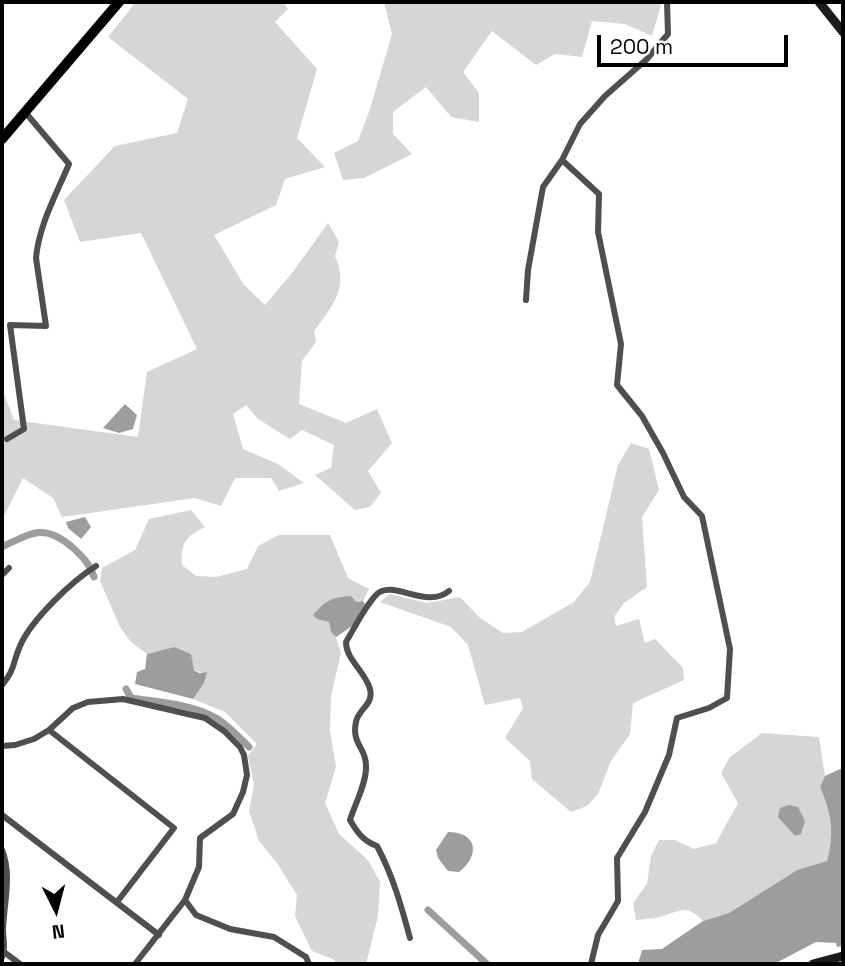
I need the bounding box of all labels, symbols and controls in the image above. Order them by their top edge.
scale bar [600,21,791,65]
text: 200 m [610,33,673,60]
north arrow [21,875,91,945]
text: N [51,918,66,944]

